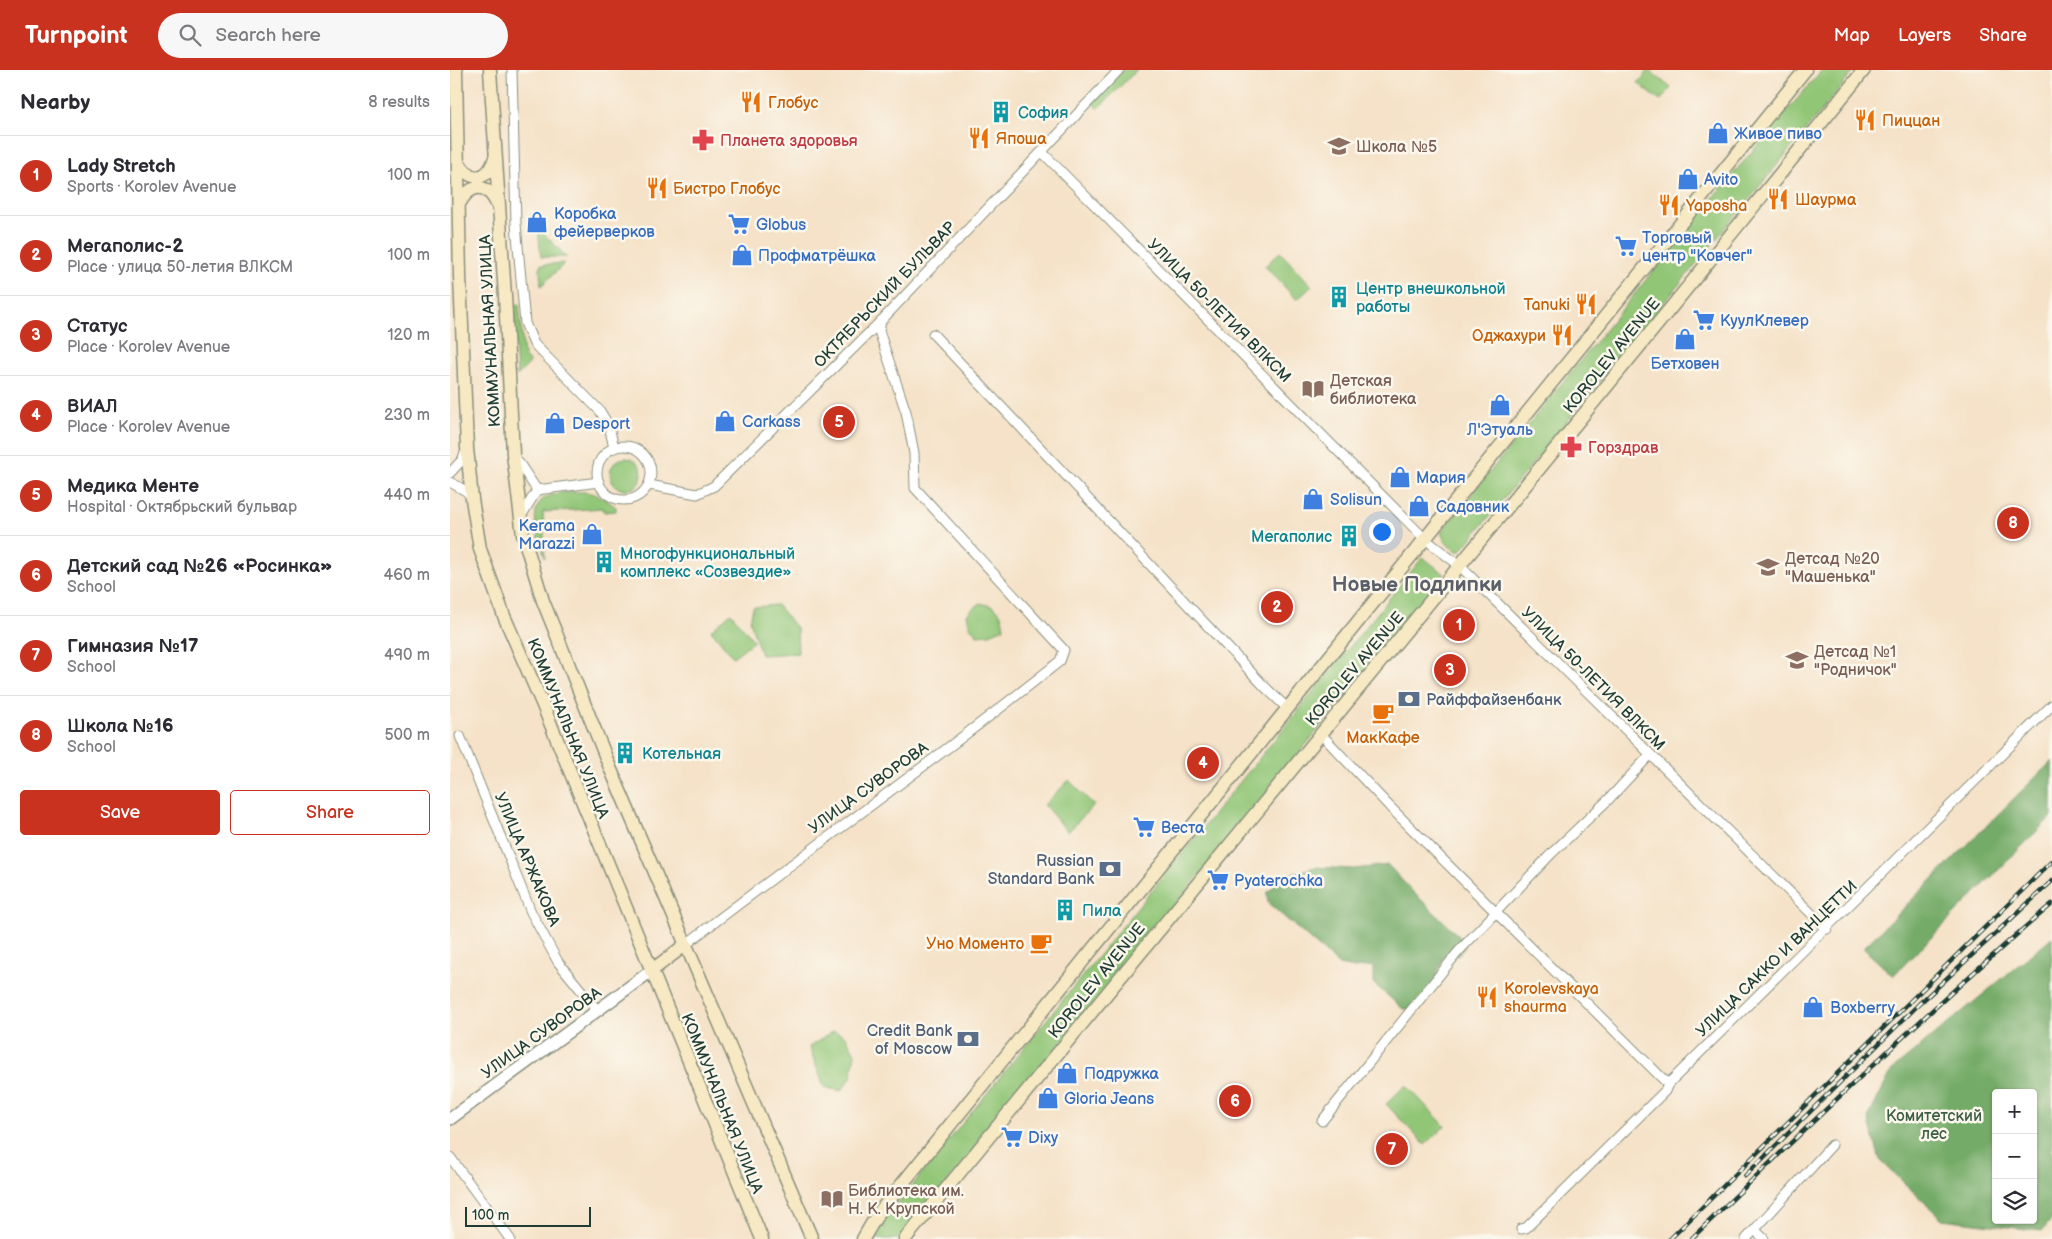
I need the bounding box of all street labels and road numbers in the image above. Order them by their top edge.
street label: ОКТЯБРЬСКИЙ БУЛЬВАР [810,218,960,372]
street label: КОММУНАЛЬНАЯ УЛИЦА [476,234,505,428]
street label: УЛИЦА 50-ЛЕТИЯ ВЛКСМ [1143,235,1295,387]
street label: KOROLEV AVENUE [1560,294,1665,417]
street label: УЛИЦА 50-ЛЕТИЯ ВЛКСМ [1517,603,1669,755]
street label: KOROLEV AVENUE [1302,608,1408,730]
street label: КОММУНАЛЬНАЯ УЛИЦА [523,636,613,822]
street label: УЛИЦА СУВОРОВА [805,738,933,838]
street label: УЛИЦА АРЖАКОВА [490,790,564,930]
street label: УЛИЦА САККО И ВАНЦЕТТИ [1693,877,1861,1041]
street label: KOROLEV AVENUE [1045,919,1150,1042]
street label: УЛИЦА СУВОРОВА [478,983,606,1083]
street label: КОММУНАЛЬНАЯ УЛИЦА [677,1011,767,1197]

